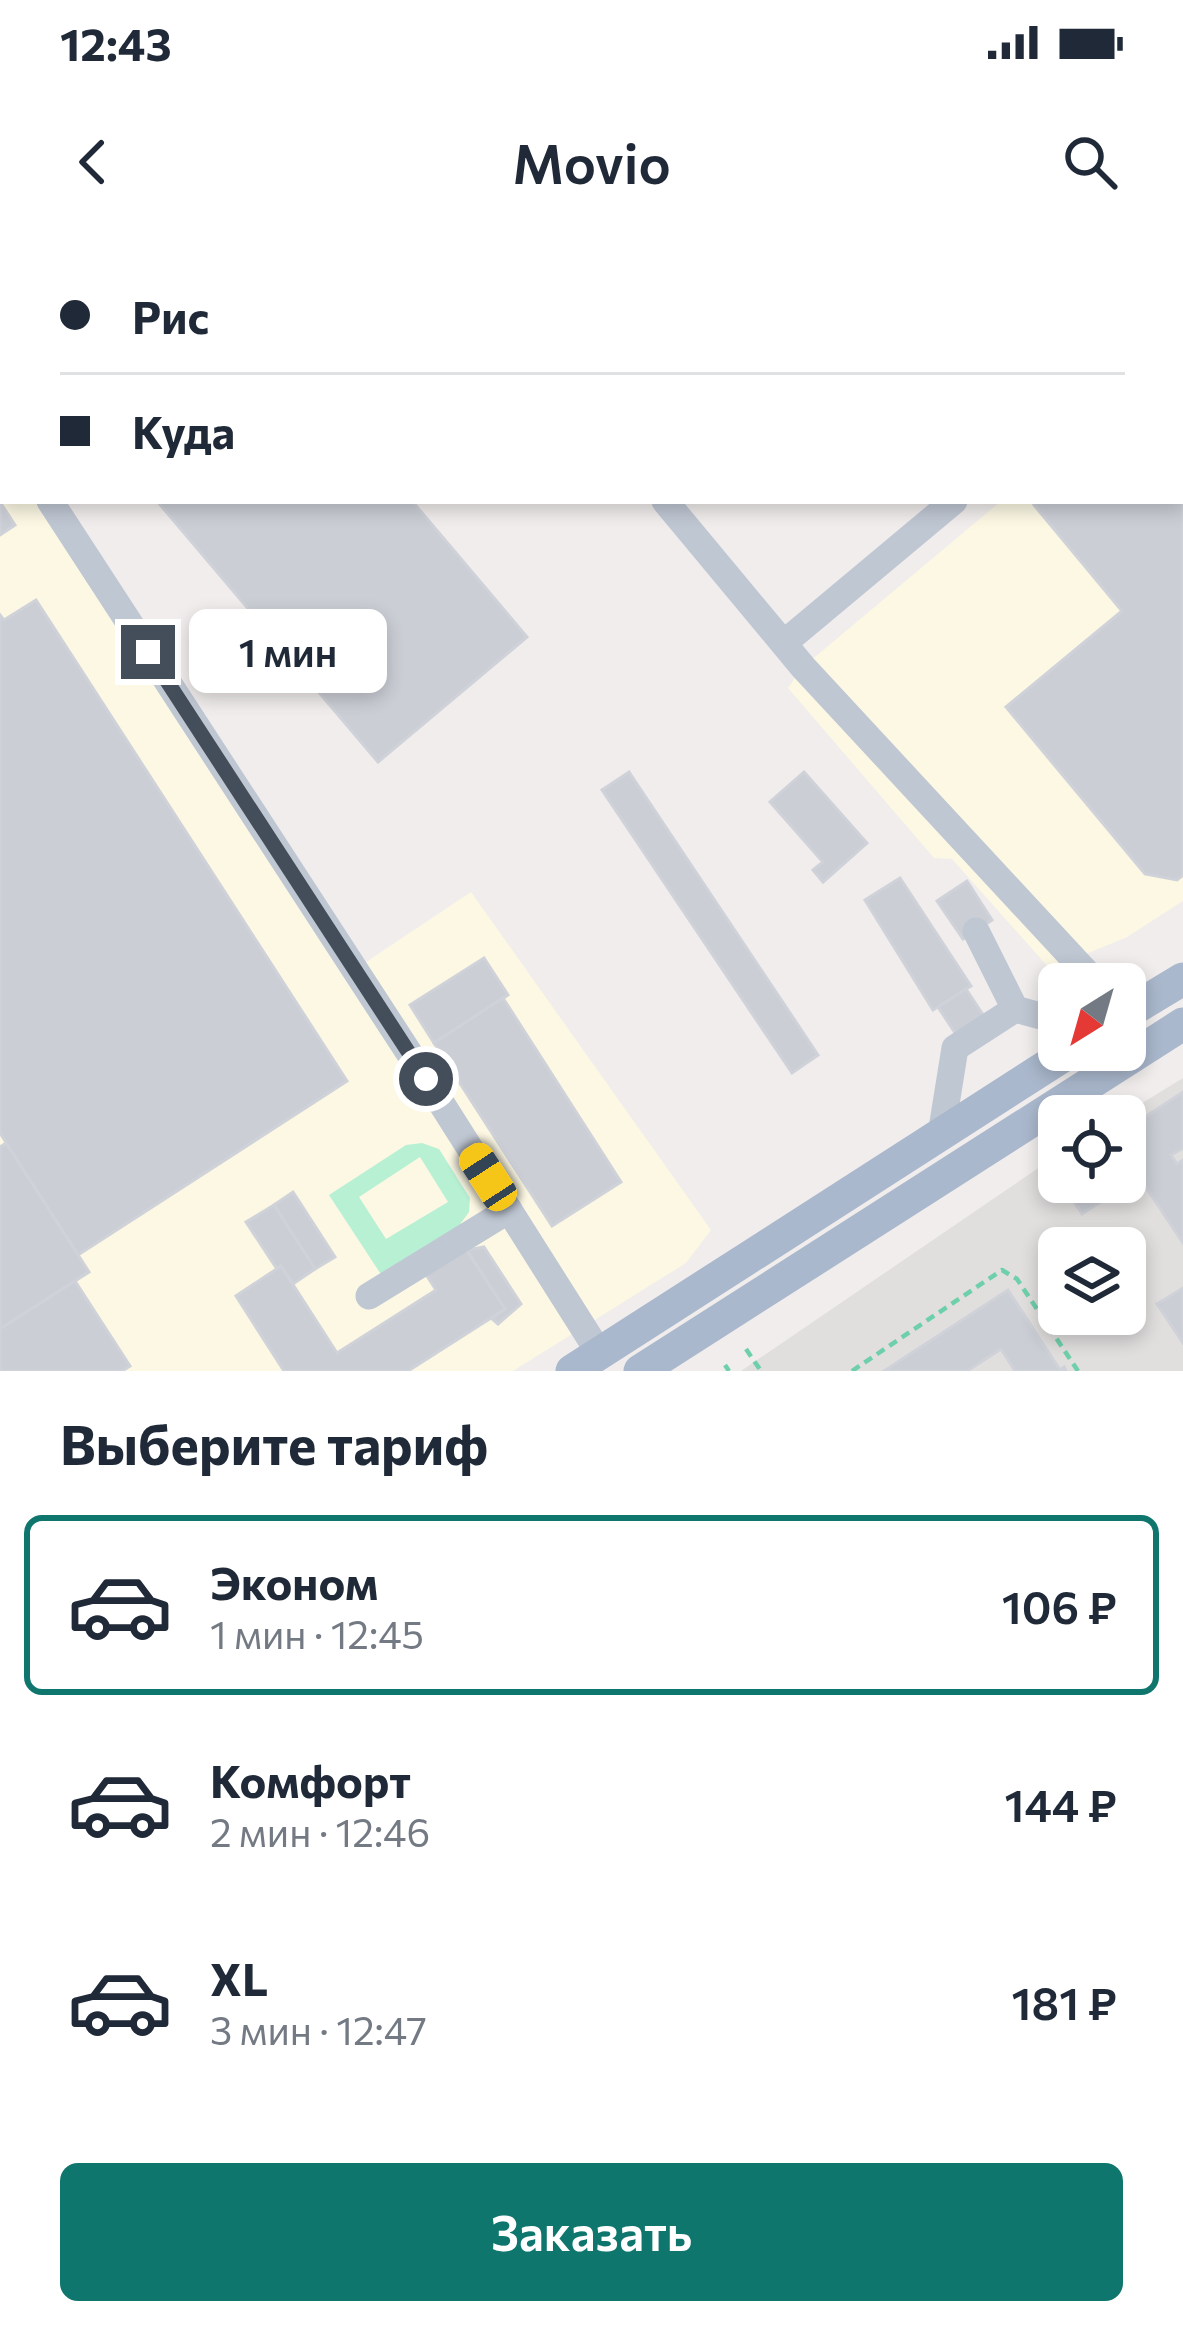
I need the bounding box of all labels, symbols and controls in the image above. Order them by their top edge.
text: 12:43 [60,15,172,70]
icon: back [60,129,126,195]
text: Movio [512,129,671,195]
icon: search [1057,129,1123,195]
text: Рис [132,288,209,343]
text: Куда [132,403,235,458]
callout: 1 мин [190,610,388,694]
route end [121,625,175,679]
text: 1 мин [239,627,337,675]
north arrow [1038,963,1146,1071]
map controls [1038,963,1146,1335]
route start [399,1052,453,1106]
button: locate [1038,1095,1146,1203]
car [453,1137,523,1217]
button: layers [1038,1227,1146,1335]
text: Выберите тариф [60,1410,488,1476]
icon: car [66,1551,174,1659]
text: Эконом [210,1554,378,1609]
text: 106 ₽ [1002,1578,1117,1633]
text: 1 мин · 12:45 [210,1609,424,1657]
icon: car [66,1749,174,1857]
text: Комфорт [210,1752,411,1807]
text: 144 ₽ [1004,1776,1117,1831]
text: 2 мин · 12:46 [210,1807,430,1855]
icon: car [66,1947,174,2055]
text: XL [210,1950,268,2005]
text: 181 ₽ [1012,1974,1117,2029]
text: 3 мин · 12:47 [210,2005,427,2053]
button: Заказать [60,2163,1123,2301]

